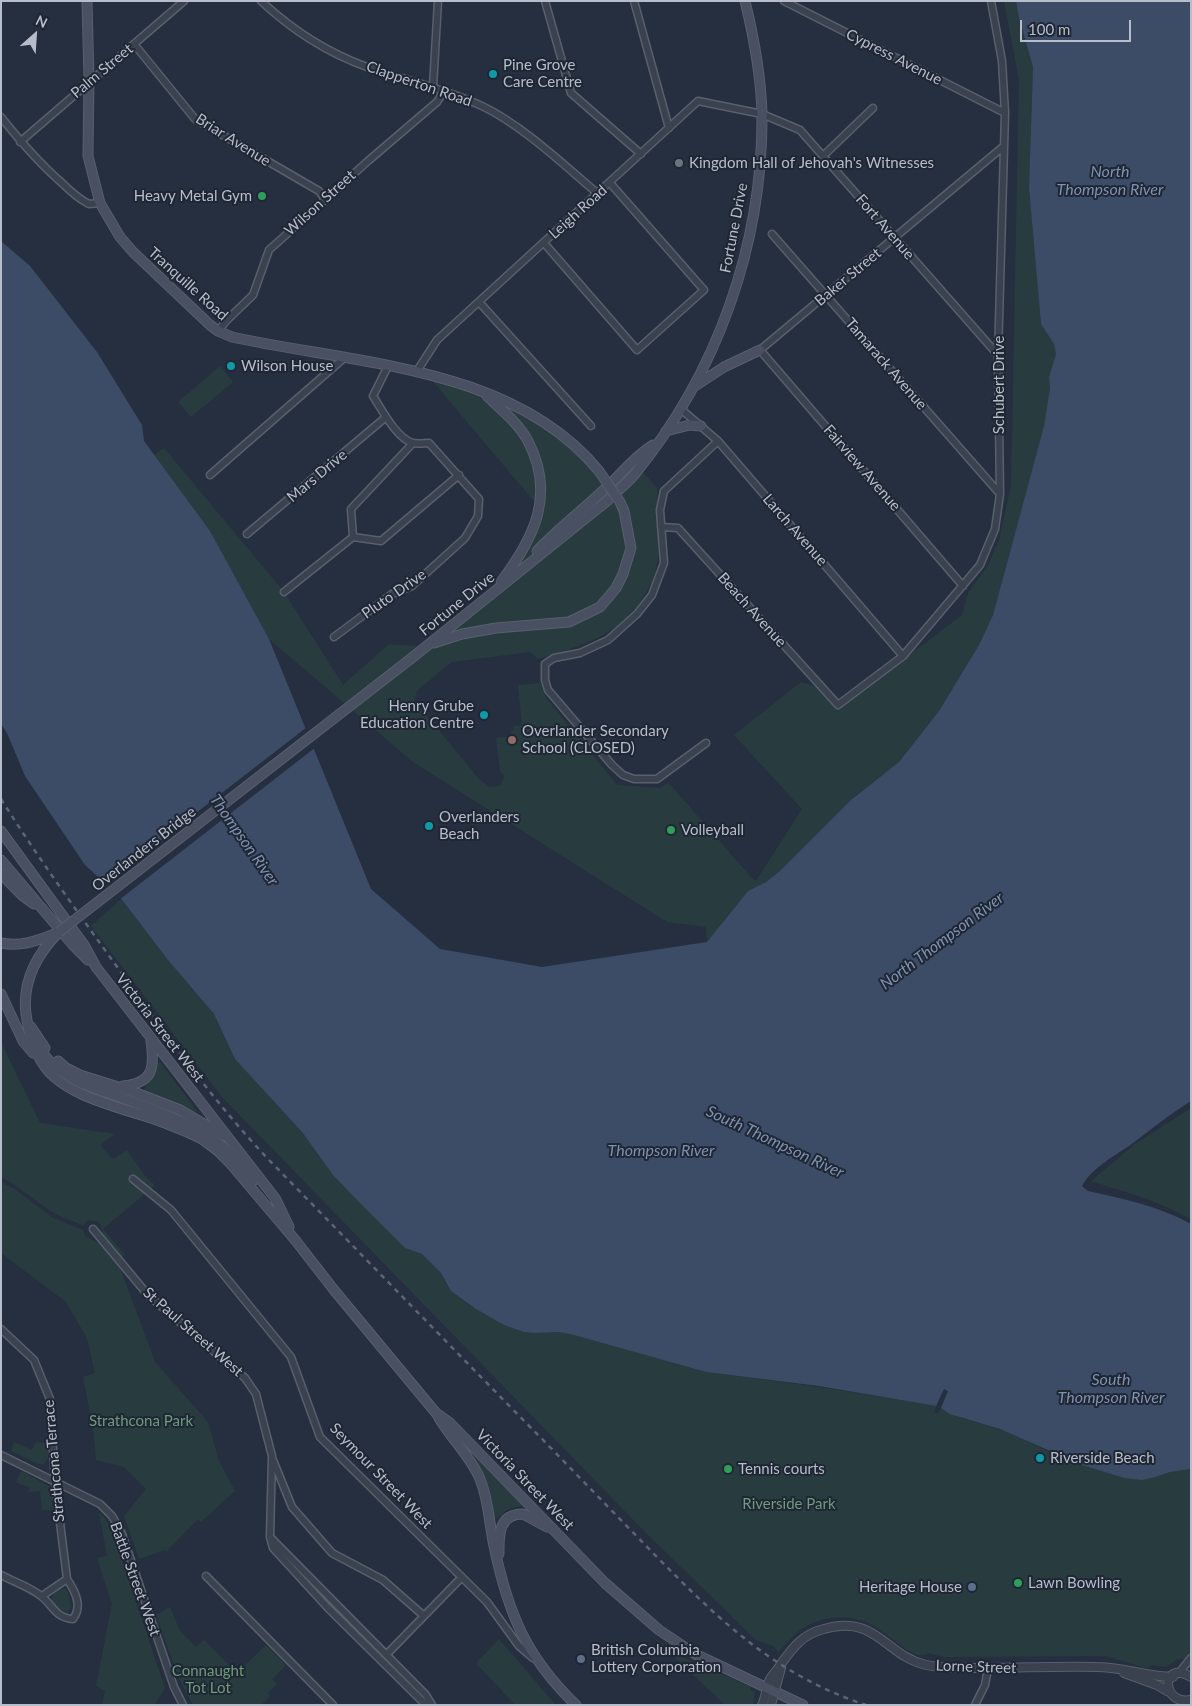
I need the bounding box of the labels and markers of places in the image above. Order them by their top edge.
place label: Pine Grove Care Centre [503,56,582,91]
marker: Pine Grove Care Centre [487,68,499,80]
place label: Kingdom Hall of Jehovah's Witnesses [689,154,934,172]
marker: Kingdom Hall of Jehovah's Witnesses [673,157,685,169]
place label: Heavy Metal Gym [134,187,252,205]
marker: Heavy Metal Gym [256,190,268,202]
place label: Wilson House [241,357,333,375]
marker: Wilson House [225,360,237,372]
place label: Henry Grube Education Centre [360,697,474,732]
marker: Henry Grube Education Centre [478,709,490,721]
place label: Overlander Secondary School (CLOSED) [522,722,669,757]
marker: Overlander Secondary School (CLOSED) [506,734,518,746]
place label: Overlanders Beach [439,808,519,843]
marker: Overlanders Beach [423,820,435,832]
place label: Volleyball [681,821,744,839]
marker: Volleyball [665,824,677,836]
place label: Riverside Beach [1050,1449,1155,1467]
marker: Riverside Beach [1034,1452,1046,1464]
place label: Tennis courts [738,1460,825,1478]
marker: Tennis courts [722,1463,734,1475]
place label: Lawn Bowling [1028,1574,1120,1592]
marker: Lawn Bowling [1012,1577,1024,1589]
place label: Heritage House [859,1578,962,1596]
marker: Heritage House [966,1581,978,1593]
place label: British Columbia Lottery Corporation [591,1641,721,1676]
marker: British Columbia Lottery Corporation [575,1653,587,1665]

